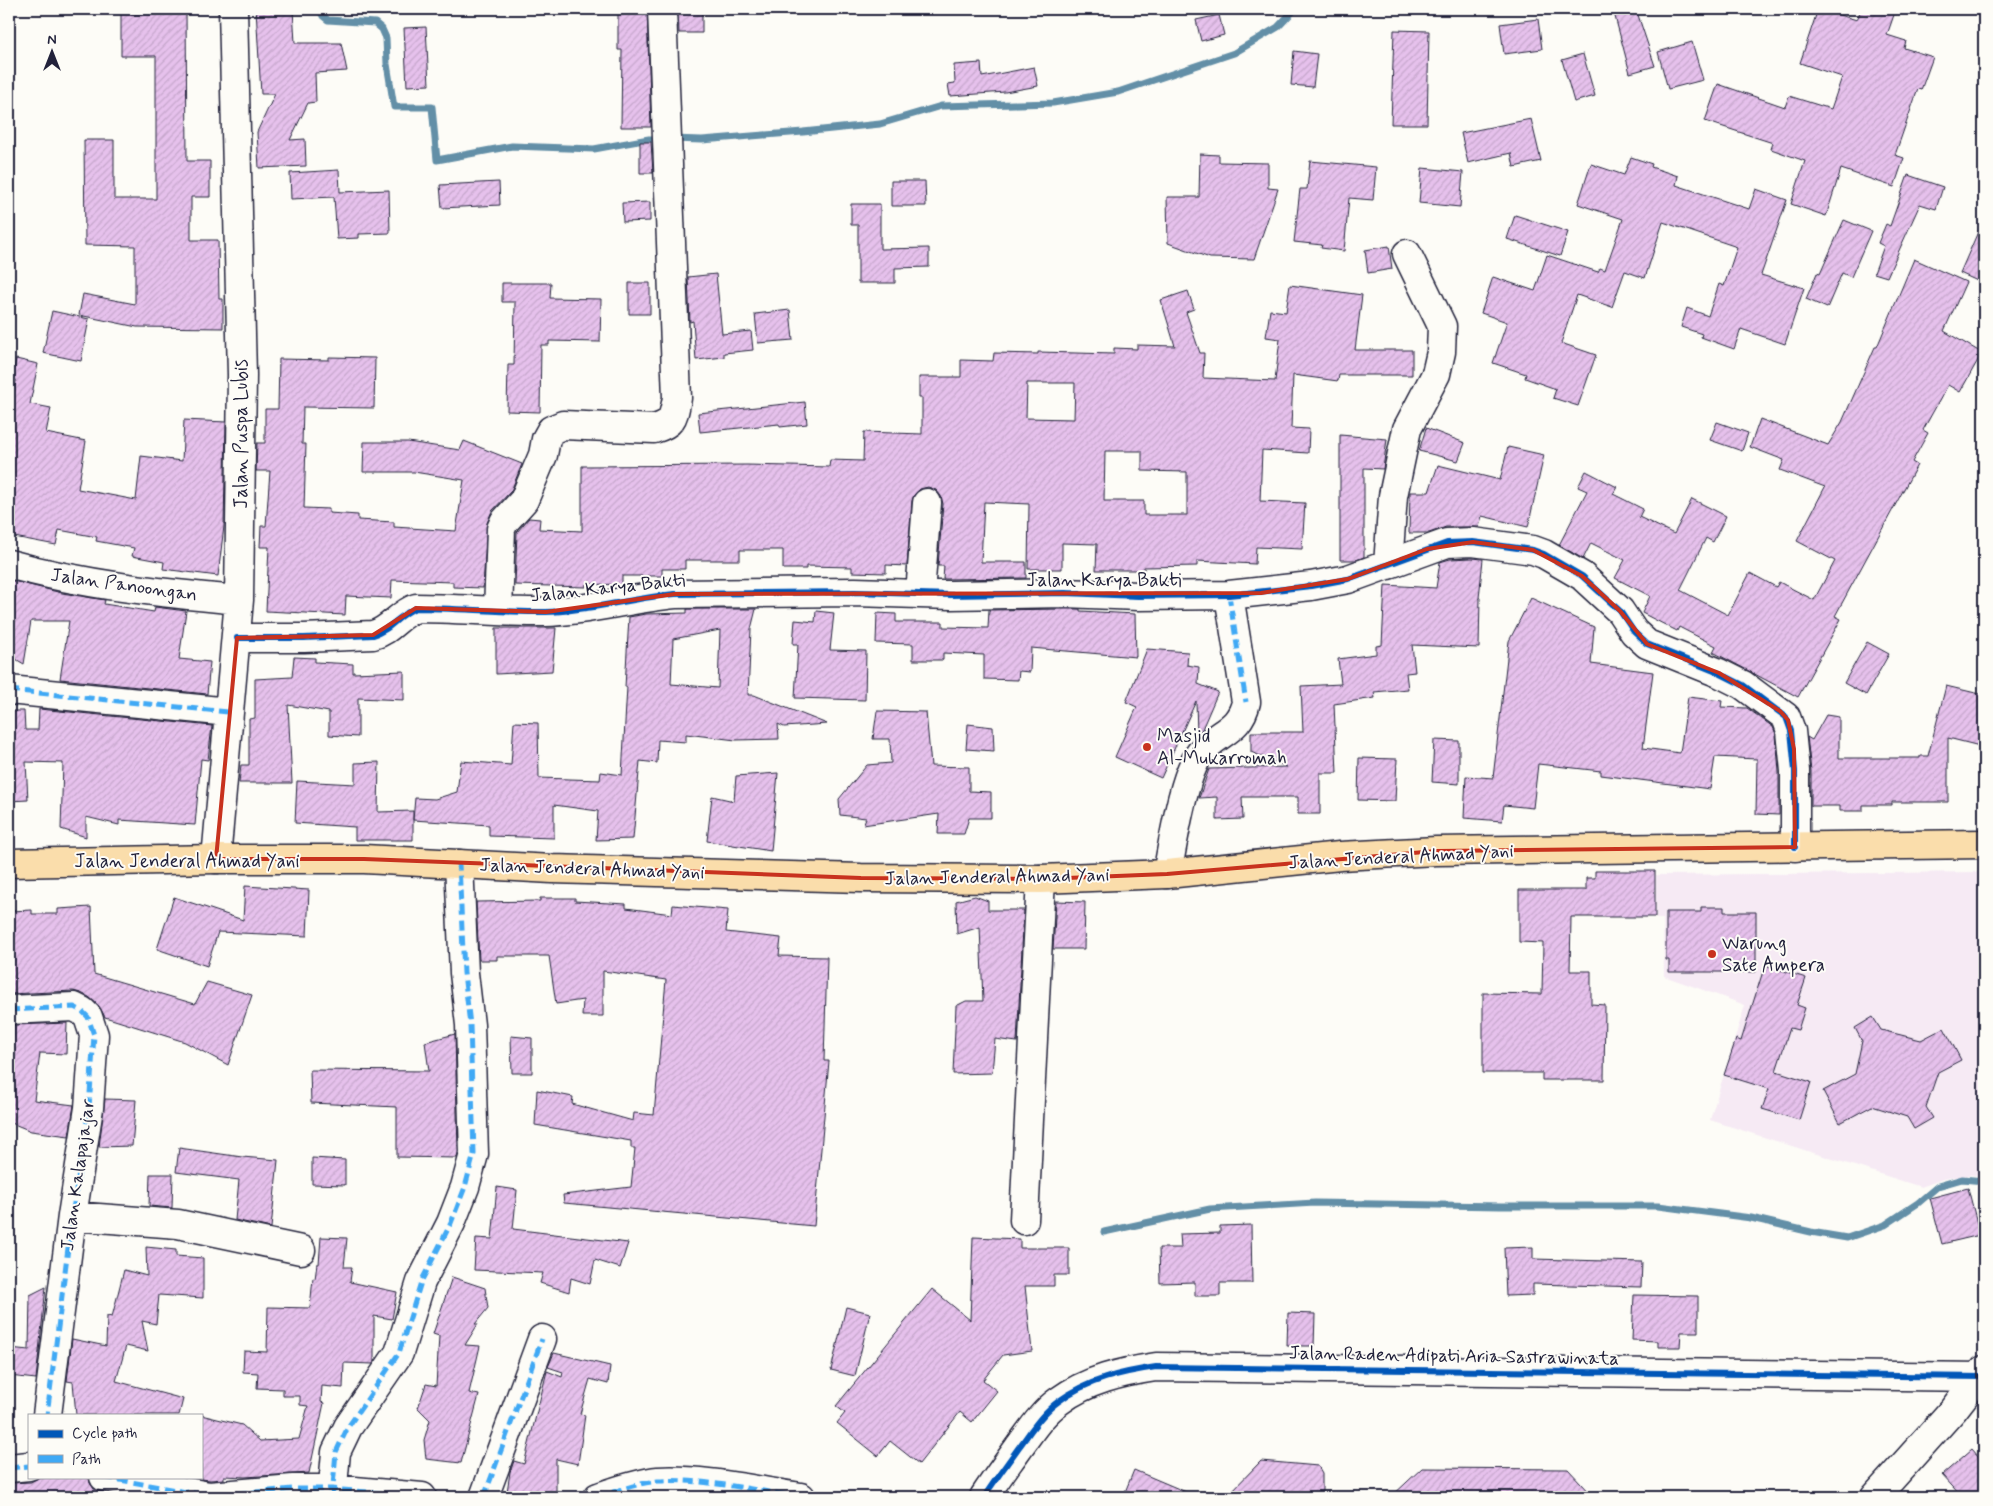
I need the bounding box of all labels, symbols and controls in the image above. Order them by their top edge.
north arrow [28,28,78,78]
text: N [47,31,57,49]
street label: Jalan Puspa Lubis [229,359,254,509]
street label: Jalan Panoongan [49,562,199,609]
street label: Jalan Karya Bakti [529,567,687,609]
street label: Jalan Karya Bakti [1026,568,1182,593]
place label: Masjid Al-Mukarromah [1157,724,1287,771]
marker: Masjid Al-Mukarromah [1141,741,1153,753]
street label: Jalan Jenderal Ahmad Yani [1288,839,1514,875]
street label: Jalan Jenderal Ahmad Yani [74,849,300,874]
street label: Jalan Jenderal Ahmad Yani [479,853,705,885]
street label: Jalan Jenderal Ahmad Yani [884,863,1110,891]
place label: Warung Sate Ampera [1722,931,1825,978]
marker: Warung Sate Ampera [1706,948,1718,960]
street label: Jalan Kalapajajar [55,1097,102,1253]
street label: Jalan Raden Adipati Aria Sastrawinata [1289,1341,1619,1371]
legend [28,1414,202,1478]
text: Cycle path [72,1424,137,1444]
text: Path [72,1450,101,1470]

